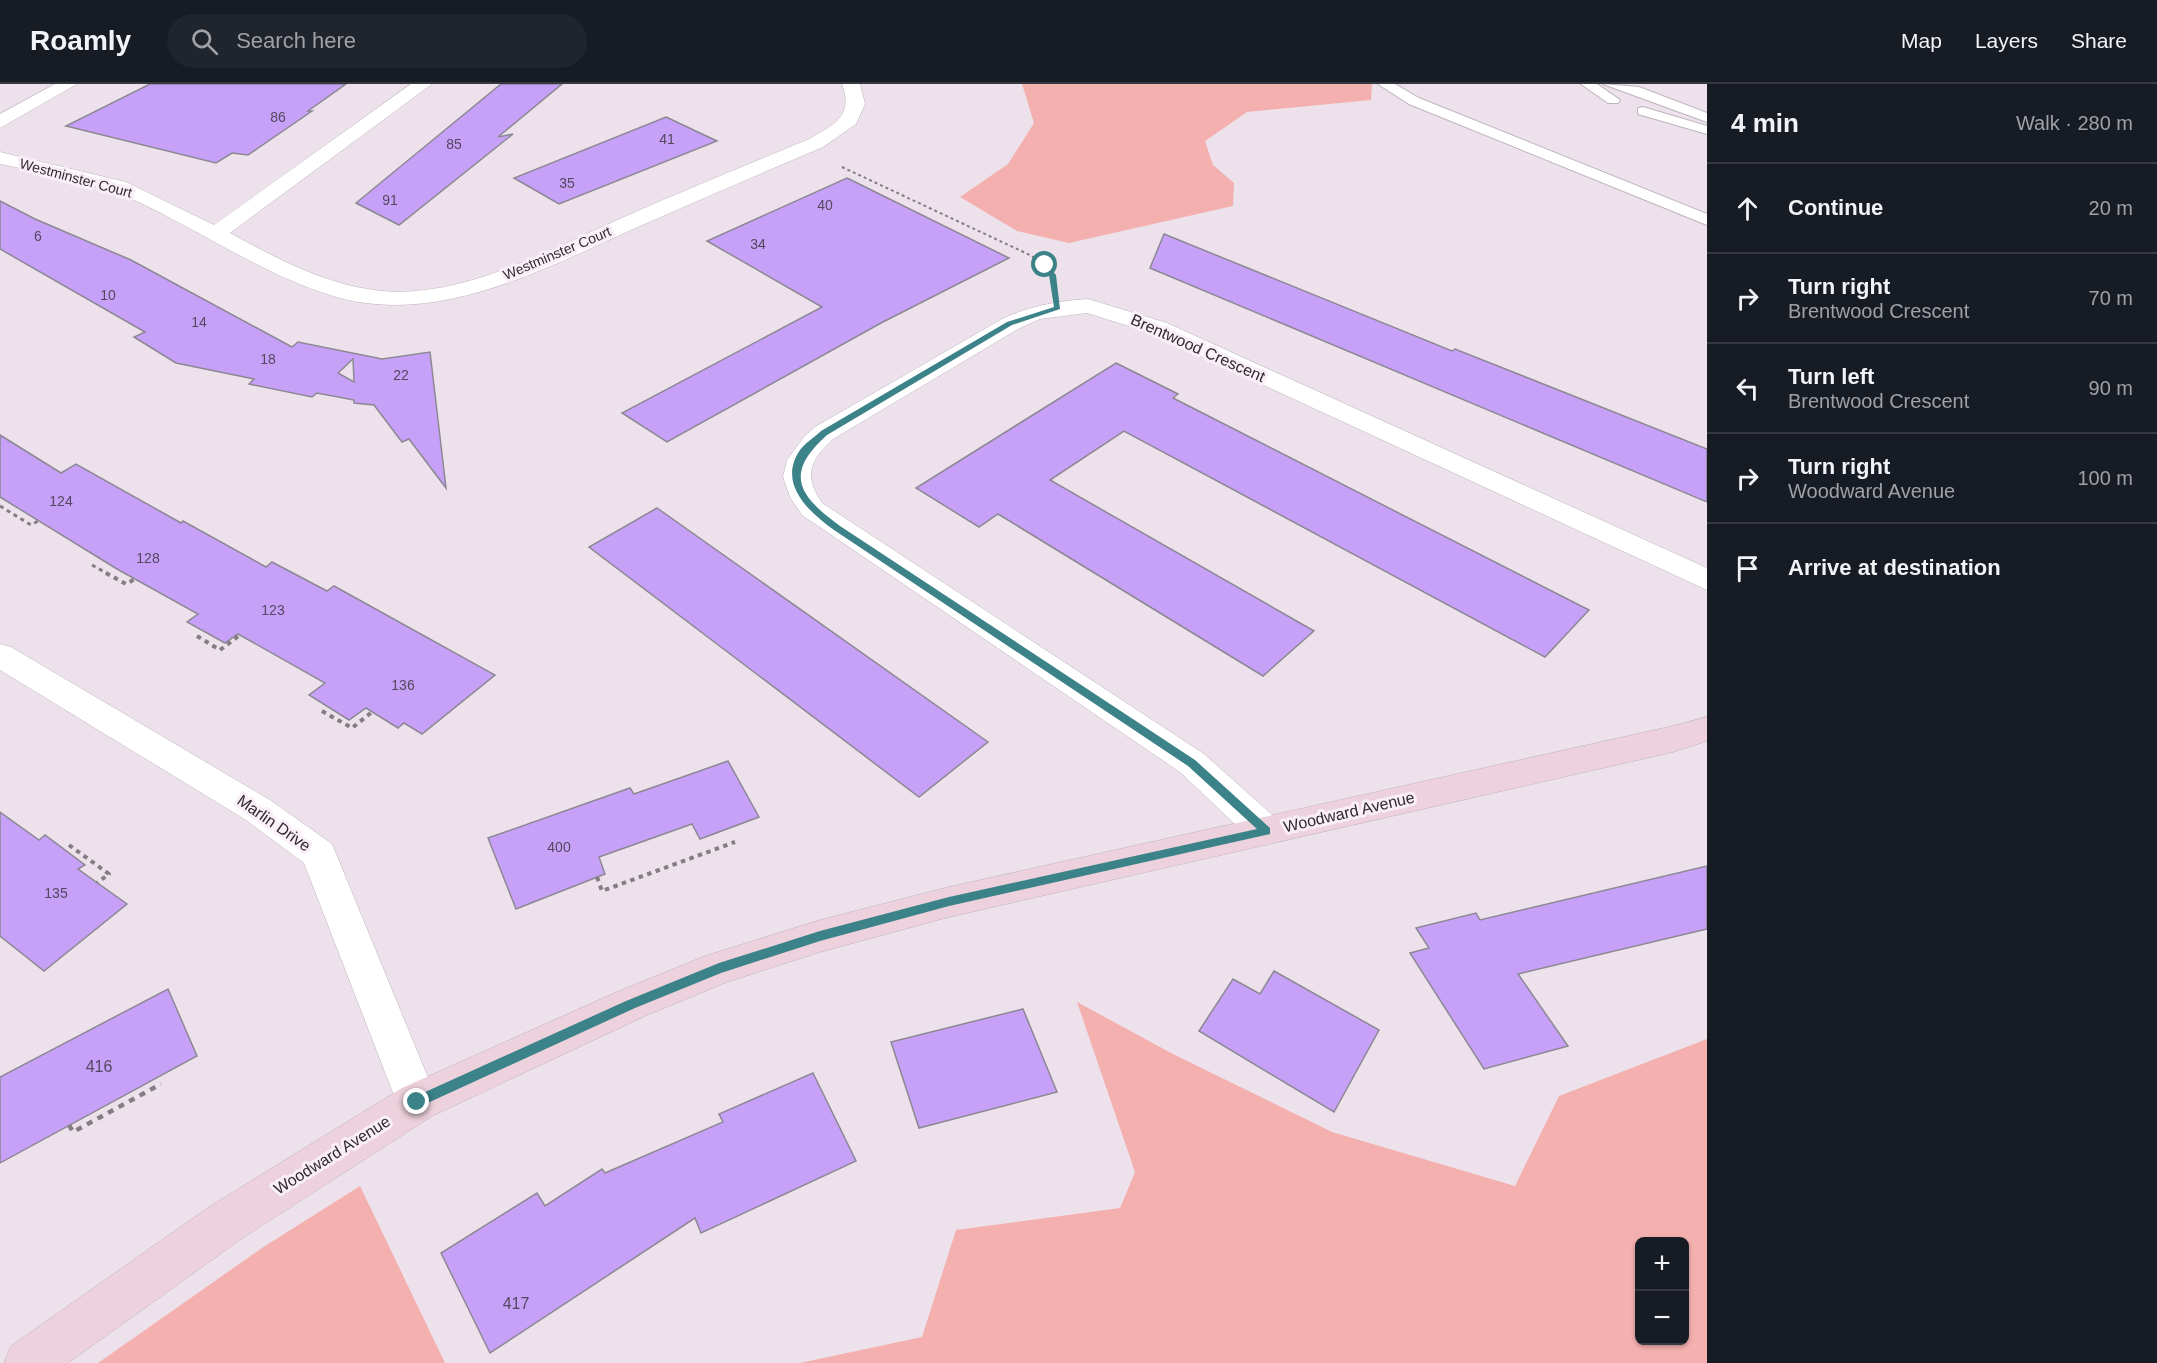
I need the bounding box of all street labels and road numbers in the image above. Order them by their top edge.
street label: Westminster Court [18,155,134,201]
street label: Westminster Court [501,223,613,283]
street label: Brentwood Crescent [1128,311,1268,385]
street label: Woodward Avenue [1282,789,1416,835]
street label: Marlin Drive [234,792,314,854]
street label: Woodward Avenue [271,1112,393,1198]

